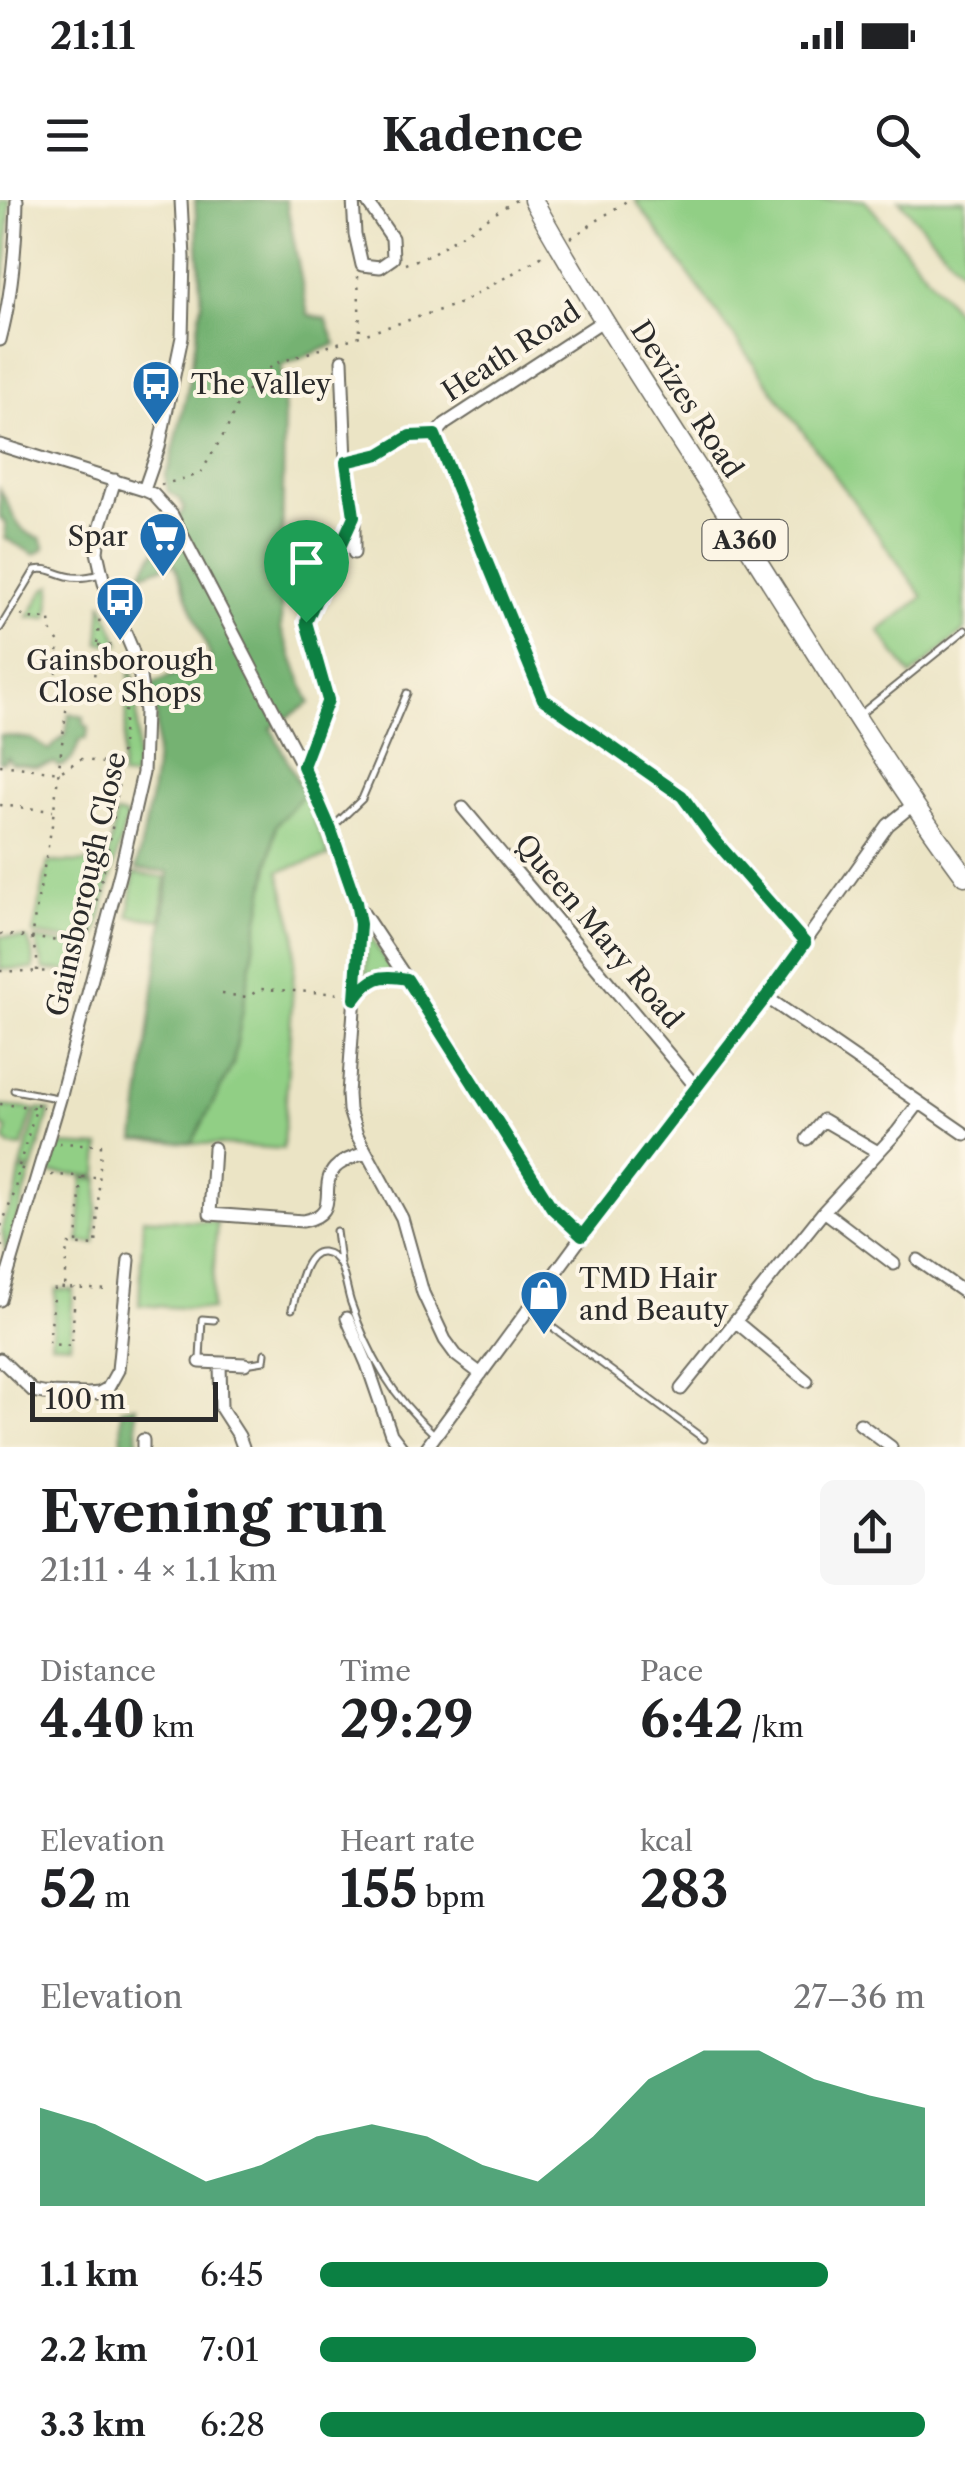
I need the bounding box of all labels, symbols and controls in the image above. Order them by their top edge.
text: 21:11 [50,12,135,59]
text: Kadence [382,107,583,163]
icon: menu [40,108,95,163]
icon: search [870,108,925,163]
street label: Heath Road [436,294,586,408]
street label: Devizes Road [624,314,750,484]
bus stop icon: The Valley [130,358,182,426]
place label: The Valley [191,367,332,401]
supermarket icon: Spar [137,510,189,578]
place label: Spar [68,519,128,553]
pin [264,520,349,623]
road number: A360 [702,520,788,560]
icon: arrive [279,535,334,590]
bus stop icon: Gainsborough Close Shops [94,574,146,642]
place label: Gainsborough Close Shops [26,643,214,709]
street label: Gainsborough Close [39,749,133,1019]
street label: Queen Mary Road [508,827,690,1035]
place label: TMD Hair and Beauty [579,1261,729,1327]
shop icon: TMD Hair and Beauty [518,1268,570,1336]
scale bar [30,1377,218,1422]
text: 100 m [45,1382,126,1416]
text: Evening run [40,1479,387,1546]
button: share [820,1480,925,1585]
text: 21:11 · 4 × 1.1 km [40,1550,277,1589]
text: Distance [40,1654,156,1688]
text: Time [340,1654,411,1688]
text: Pace [640,1654,703,1688]
text: 4.40 [40,1688,145,1750]
text: 29:29 [340,1688,474,1750]
text: 6:42 [640,1688,744,1750]
text: km [145,1710,195,1744]
text: /km [744,1710,804,1744]
text: Elevation [40,1824,165,1858]
text: Heart rate [340,1824,475,1858]
text: kcal [640,1824,693,1858]
text: 52 [40,1858,97,1920]
text: 155 [340,1858,418,1920]
text: 283 [640,1858,729,1920]
text: m [97,1880,131,1914]
text: bpm [418,1880,485,1914]
text: Elevation [40,1977,183,2016]
text: 27–36 m [793,1977,925,2016]
text: 1.1 km [40,2255,139,2294]
text: 6:45 [200,2255,264,2294]
text: 2.2 km [40,2330,148,2369]
text: 7:01 [200,2330,258,2369]
text: 3.3 km [40,2405,146,2444]
text: 6:28 [200,2405,265,2444]

